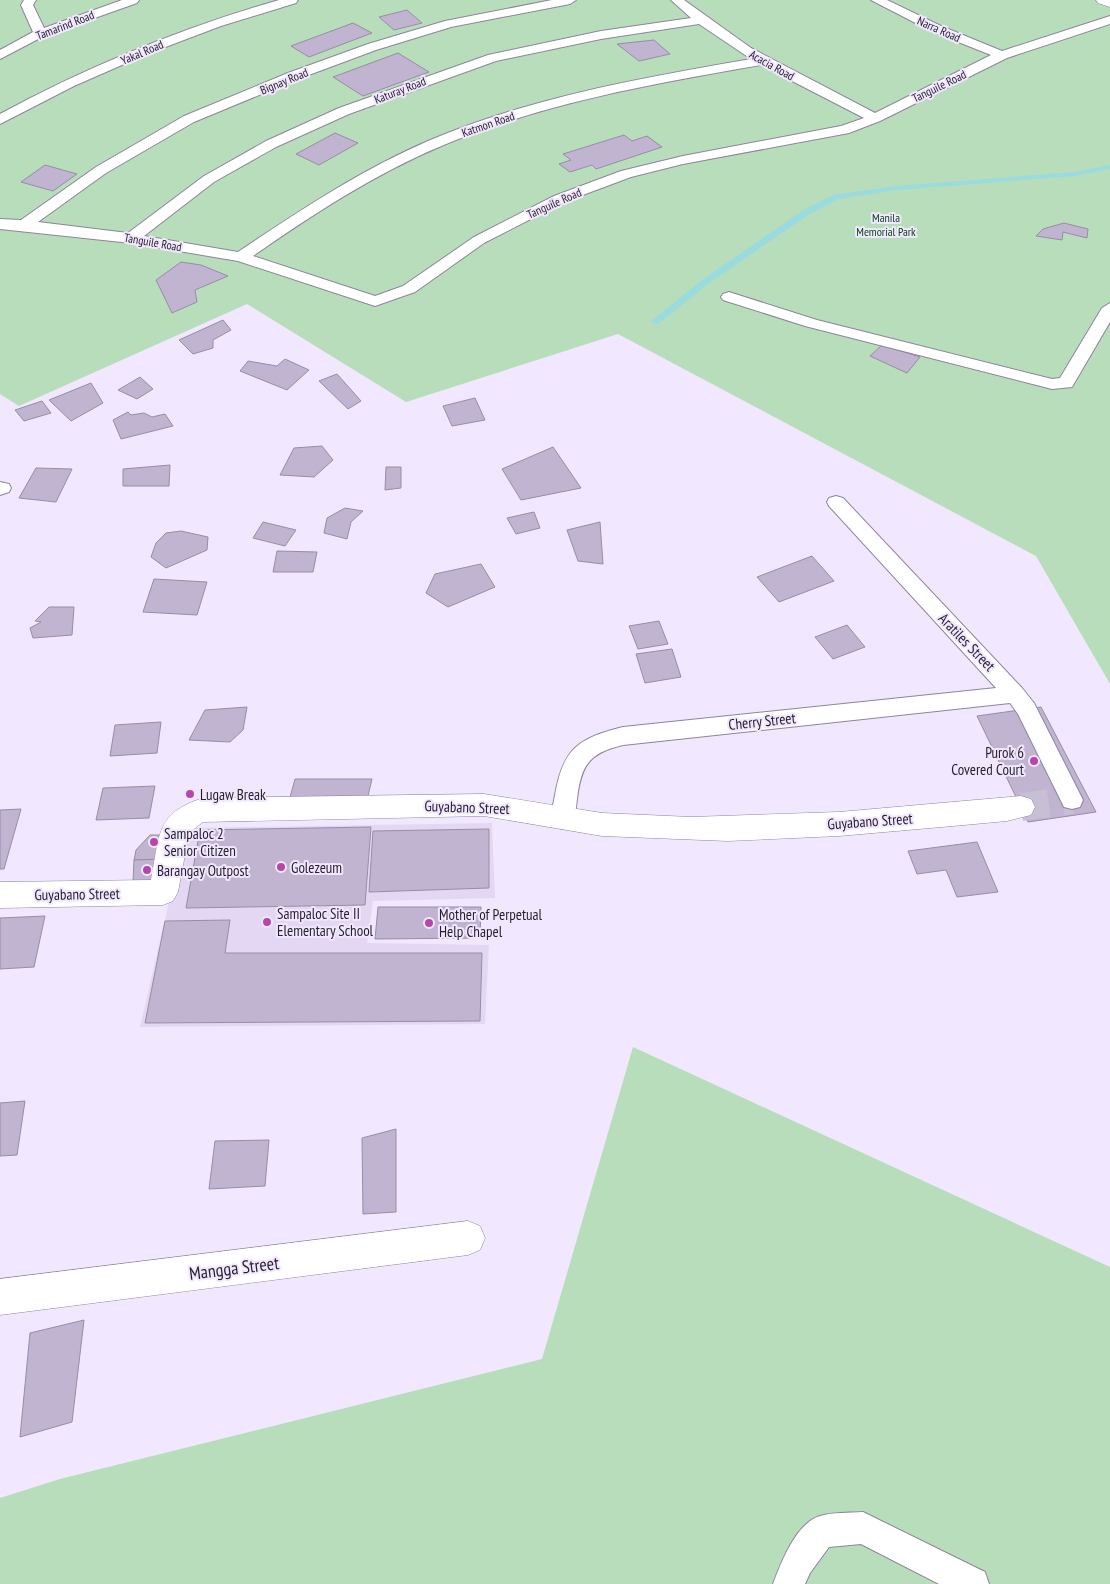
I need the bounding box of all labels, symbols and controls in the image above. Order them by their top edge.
street label: Tamarind Road [34,7,96,43]
street label: Narra Road [915,13,963,45]
street label: Yakal Road [118,36,166,68]
street label: Acacia Road [747,46,797,84]
street label: Bignay Road [258,65,310,97]
street label: Tanguile Road [910,67,968,105]
street label: Katuray Road [372,73,428,107]
street label: Katmon Road [460,108,516,140]
street label: Tanguile Road [524,184,584,222]
park label: Manila Memorial Park [856,210,916,239]
street label: Tanguile Road [123,230,183,254]
street label: Aratiles Street [935,609,999,675]
street label: Cherry Street [728,708,796,734]
place label: Purok 6 Covered Court [951,743,1024,779]
marker: Purok 6 Covered Court [1028,755,1040,767]
place label: Lugaw Break [200,785,266,804]
marker: Lugaw Break [184,788,196,800]
street label: Guyabano Street [424,796,510,818]
street label: Guyabano Street [827,809,913,833]
place label: Sampaloc 2 Senior Citizen [164,824,236,860]
marker: Sampaloc 2 Senior Citizen [148,836,160,848]
place label: Golezeum [291,858,342,877]
place label: Barangay Outpost [157,861,249,880]
marker: Golezeum [275,861,287,873]
marker: Barangay Outpost [141,864,153,876]
street label: Guyabano Street [34,884,120,904]
place label: Sampaloc Site II Elementary School [277,904,374,940]
place label: Mother of Perpetual Help Chapel [439,905,543,941]
marker: Sampaloc Site II Elementary School [261,916,273,928]
marker: Mother of Perpetual Help Chapel [423,917,435,929]
street label: Mangga Street [188,1251,280,1285]

